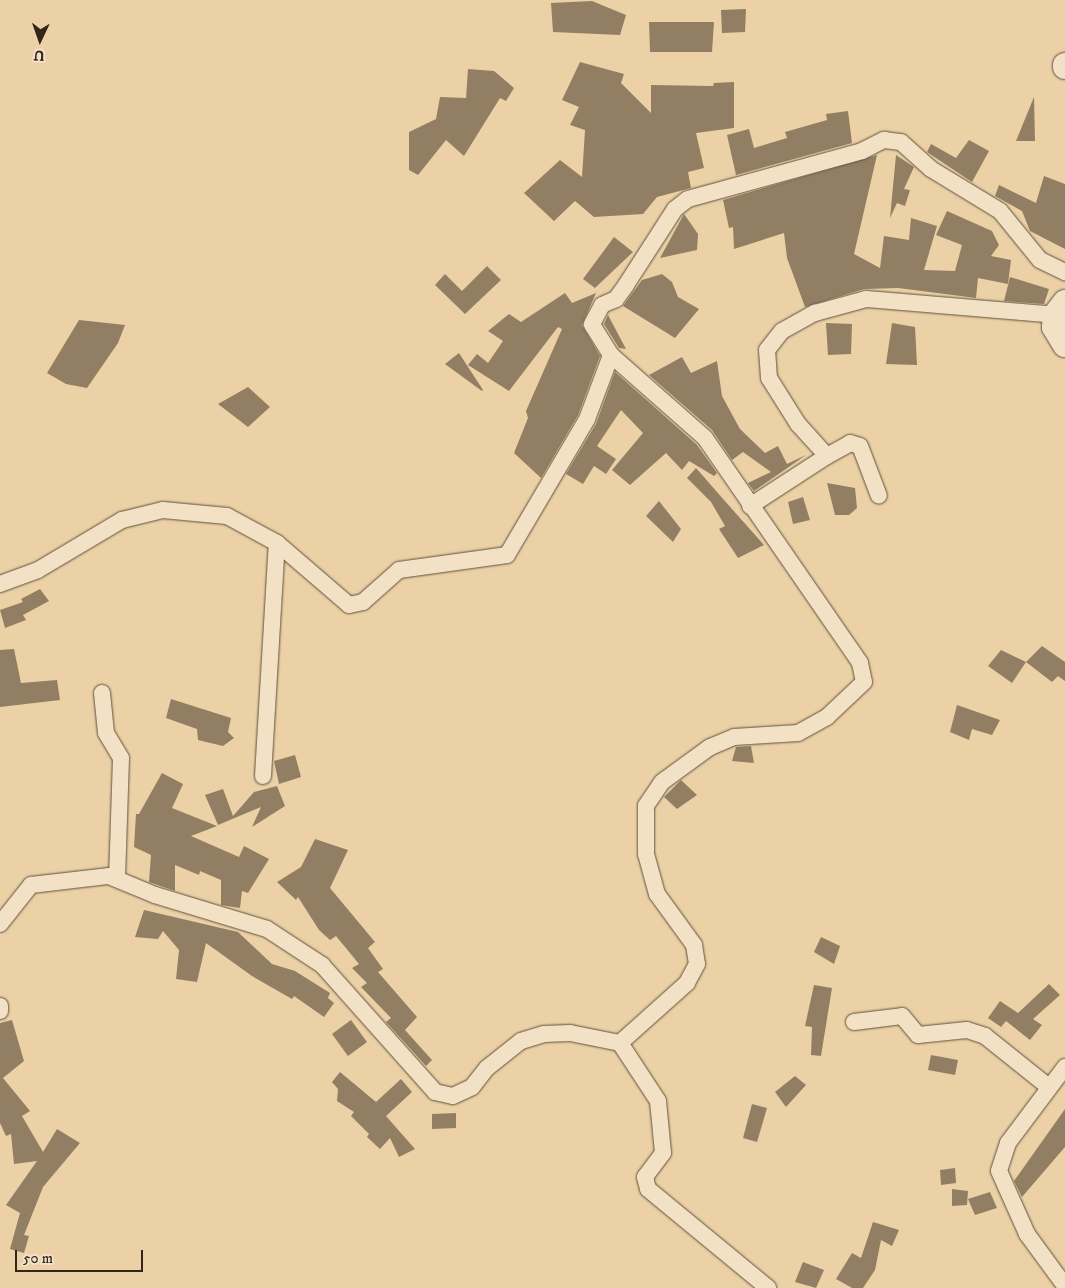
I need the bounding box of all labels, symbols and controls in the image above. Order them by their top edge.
north arrow [15,15,65,65]
text: U [33,46,45,64]
scale bar [18,1240,145,1272]
text: 50 m [23,1249,53,1268]

